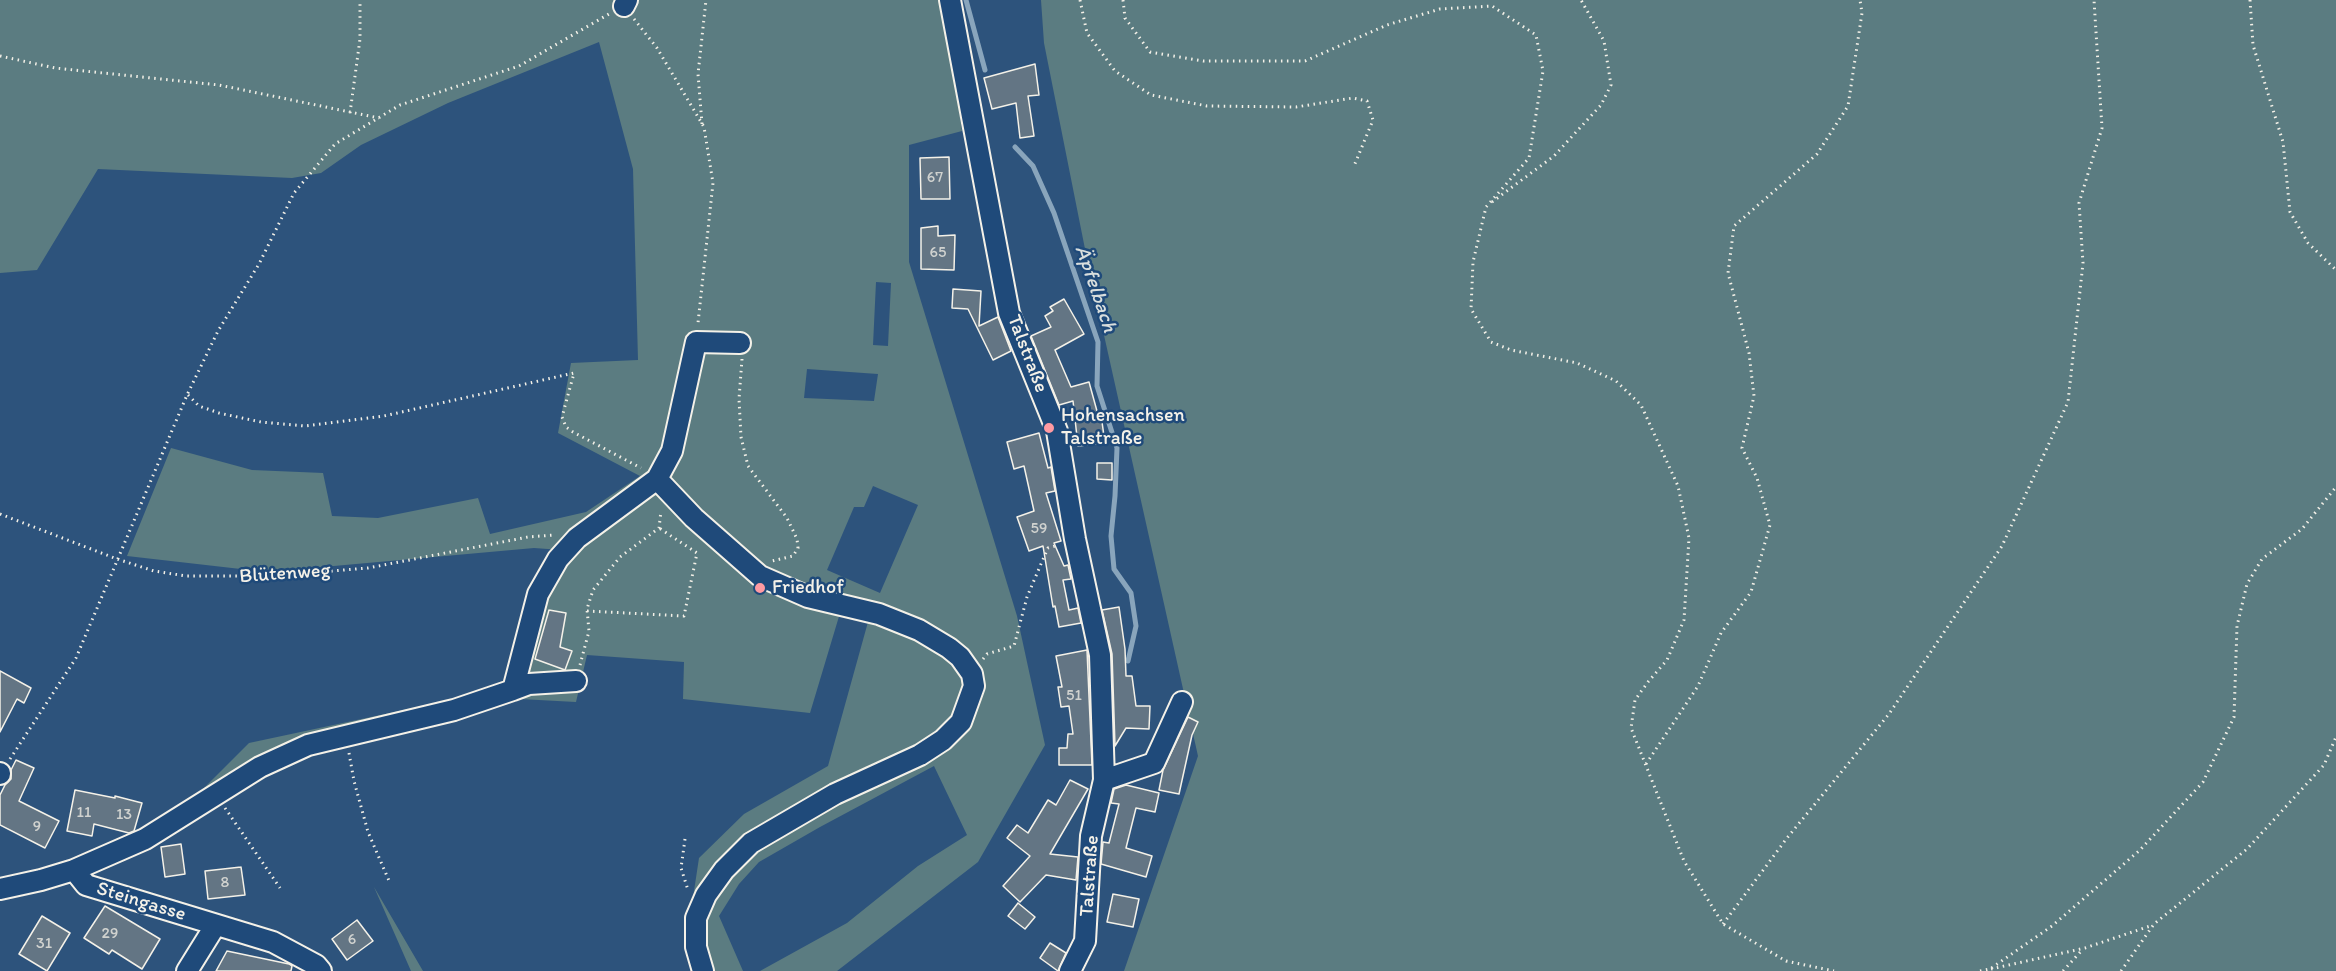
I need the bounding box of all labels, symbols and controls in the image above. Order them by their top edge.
house number: 67 [927,168,943,188]
water label: Äpfelbach [1068,242,1122,336]
house number: 65 [930,243,946,263]
street label: Talstraße [1001,312,1053,396]
place label: Hohensachsen Talstraße [1061,404,1185,451]
marker: Hohensachsen Talstraße [1042,421,1056,435]
house number: 59 [1031,519,1047,539]
street label: Blütenweg [239,559,331,589]
place label: Friedhof [772,576,844,600]
marker: Friedhof [753,581,767,595]
house number: 51 [1066,686,1082,706]
house number: 11 [77,803,91,823]
house number: 13 [116,805,132,825]
house number: 9 [33,817,41,837]
street label: Talstraße [1075,835,1105,917]
house number: 8 [221,873,229,893]
street label: Steingasse [93,877,189,927]
house number: 29 [102,924,118,944]
house number: 6 [348,930,356,950]
house number: 31 [36,934,52,954]

